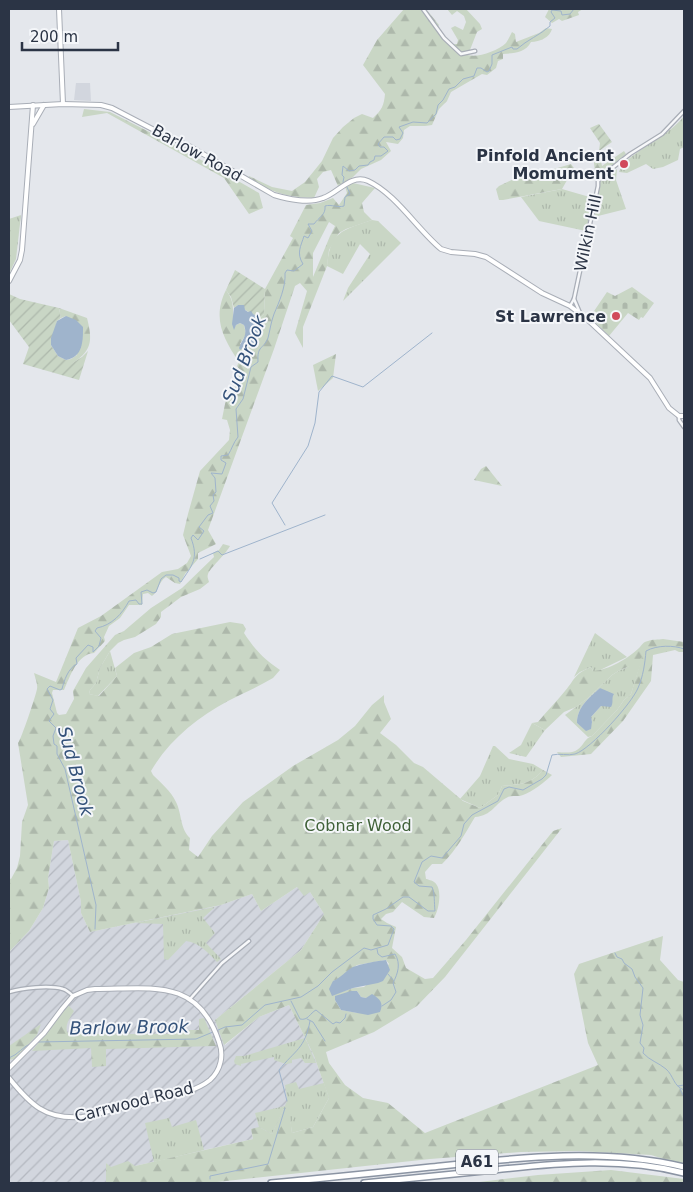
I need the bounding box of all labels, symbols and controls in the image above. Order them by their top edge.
scale bar [22,20,119,52]
text: 200 m [30,28,78,46]
street label: Barlow Road [149,120,245,186]
place label: Pinfold Ancient Momument [476,146,614,183]
marker: Pinfold Ancient Momument [618,158,630,170]
street label: Wilkin Hill [571,193,605,273]
place label: St Lawrence [495,307,606,326]
marker: St Lawrence [610,310,622,322]
water label: Sud Brook [218,311,271,406]
water label: Sud Brook [54,724,98,820]
park label: Cobnar Wood [304,816,412,835]
water label: Barlow Brook [69,1015,190,1039]
street label: Carrwood Road [73,1078,195,1126]
road number: A61 [456,1150,498,1174]

